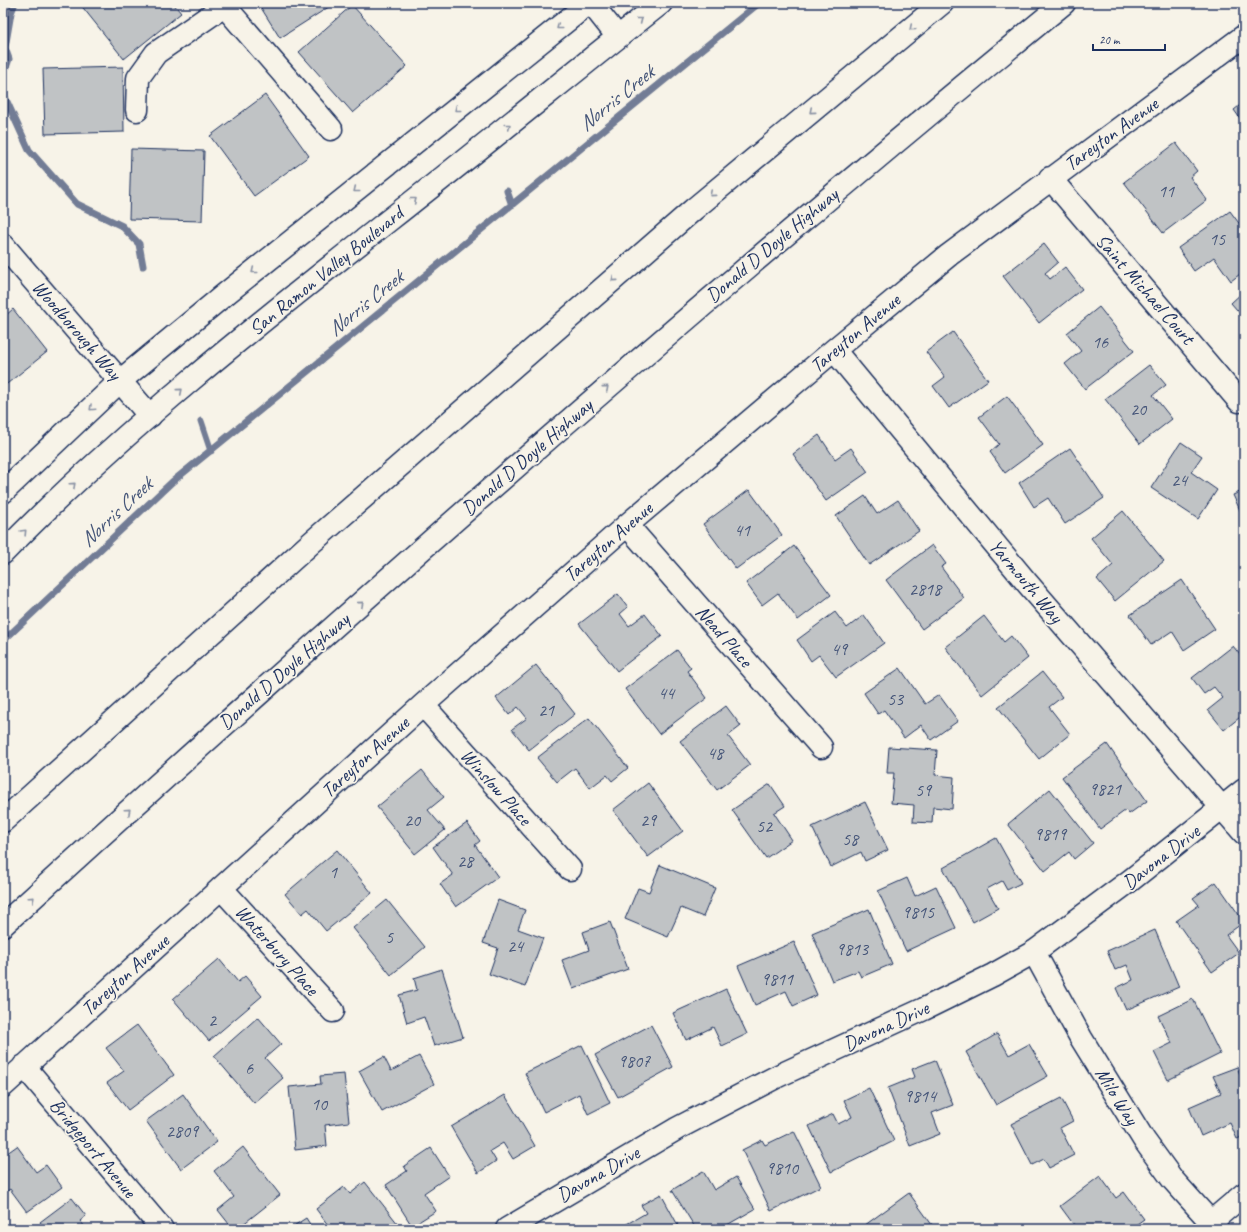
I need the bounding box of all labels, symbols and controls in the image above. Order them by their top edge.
one-way arrow [635,18,642,25]
one-way arrow [556,23,563,30]
one-way arrow [910,23,917,30]
scale bar [1093,26,1165,52]
text: 20 m [1099,32,1121,48]
water label: Norris Creek [573,57,662,136]
street label: Tareyton Avenue [1059,91,1164,177]
one-way arrow [455,104,462,111]
one-way arrow [810,106,817,113]
one-way arrow [503,123,511,130]
house number: 11 [1158,180,1175,202]
street label: Donald D Doyle Highway [701,181,845,308]
one-way arrow [353,185,360,192]
one-way arrow [710,189,717,196]
one-way arrow [410,198,417,205]
street label: San Ramon Valley Boulevard [244,199,411,341]
house number: 15 [1209,228,1226,250]
street label: Saint Michael Court [1090,229,1201,351]
water label: Norris Creek [322,262,411,341]
one-way arrow [252,267,259,274]
one-way arrow [611,274,619,281]
street label: Woodborough Way [27,275,129,387]
street label: Tareyton Avenue [805,287,906,378]
house number: 16 [1092,331,1109,353]
one-way arrow [601,386,608,393]
one-way arrow [175,389,182,396]
street label: Donald D Doyle Highway [456,392,599,521]
house number: 20 [1130,398,1148,420]
one-way arrow [89,403,97,411]
house number: 24 [1171,469,1189,491]
water label: Norris Creek [74,470,160,552]
one-way arrow [68,482,76,490]
street label: Tareyton Avenue [558,495,659,588]
house number: 41 [734,519,751,541]
one-way arrow [19,529,26,537]
street label: Yarmouth Way [984,534,1069,629]
house number: 2818 [909,578,943,600]
street label: Nead Place [690,600,759,673]
one-way arrow [356,601,364,608]
street label: Donald D Doyle Highway [213,606,356,735]
house number: 49 [831,638,849,660]
house number: 44 [658,682,676,704]
house number: 53 [887,688,905,710]
house number: 21 [538,699,555,721]
street label: Tareyton Avenue [316,710,415,803]
house number: 48 [707,742,725,764]
street label: Winslow Place [455,743,538,832]
house number: 9821 [1089,778,1122,800]
house number: 59 [915,779,933,801]
one-way arrow [123,809,130,816]
house number: 20 [404,809,422,831]
house number: 29 [640,809,658,831]
house number: 52 [756,815,774,837]
street label: Davona Drive [1117,818,1206,895]
house number: 9819 [1034,823,1068,845]
house number: 58 [842,828,860,850]
house number: 28 [457,850,475,872]
house number: 1 [329,861,338,883]
one-way arrow [27,896,35,903]
street label: Waterbury Place [230,899,325,1002]
house number: 9815 [902,901,935,923]
house number: 5 [385,926,394,948]
street label: Tareyton Avenue [76,928,175,1021]
house number: 24 [507,935,525,957]
house number: 9813 [836,938,870,960]
house number: 9811 [761,968,794,990]
street label: Davona Drive [839,995,934,1057]
house number: 2 [208,1009,218,1031]
house number: 9807 [618,1050,651,1072]
house number: 6 [245,1057,254,1079]
street label: Milo Way [1090,1063,1145,1130]
house number: 9814 [904,1085,938,1107]
street label: Bridgeport Avenue [44,1093,143,1204]
house number: 10 [311,1093,329,1115]
house number: 2809 [166,1120,200,1142]
street label: Davona Drive [552,1140,645,1208]
house number: 9810 [766,1157,800,1179]

